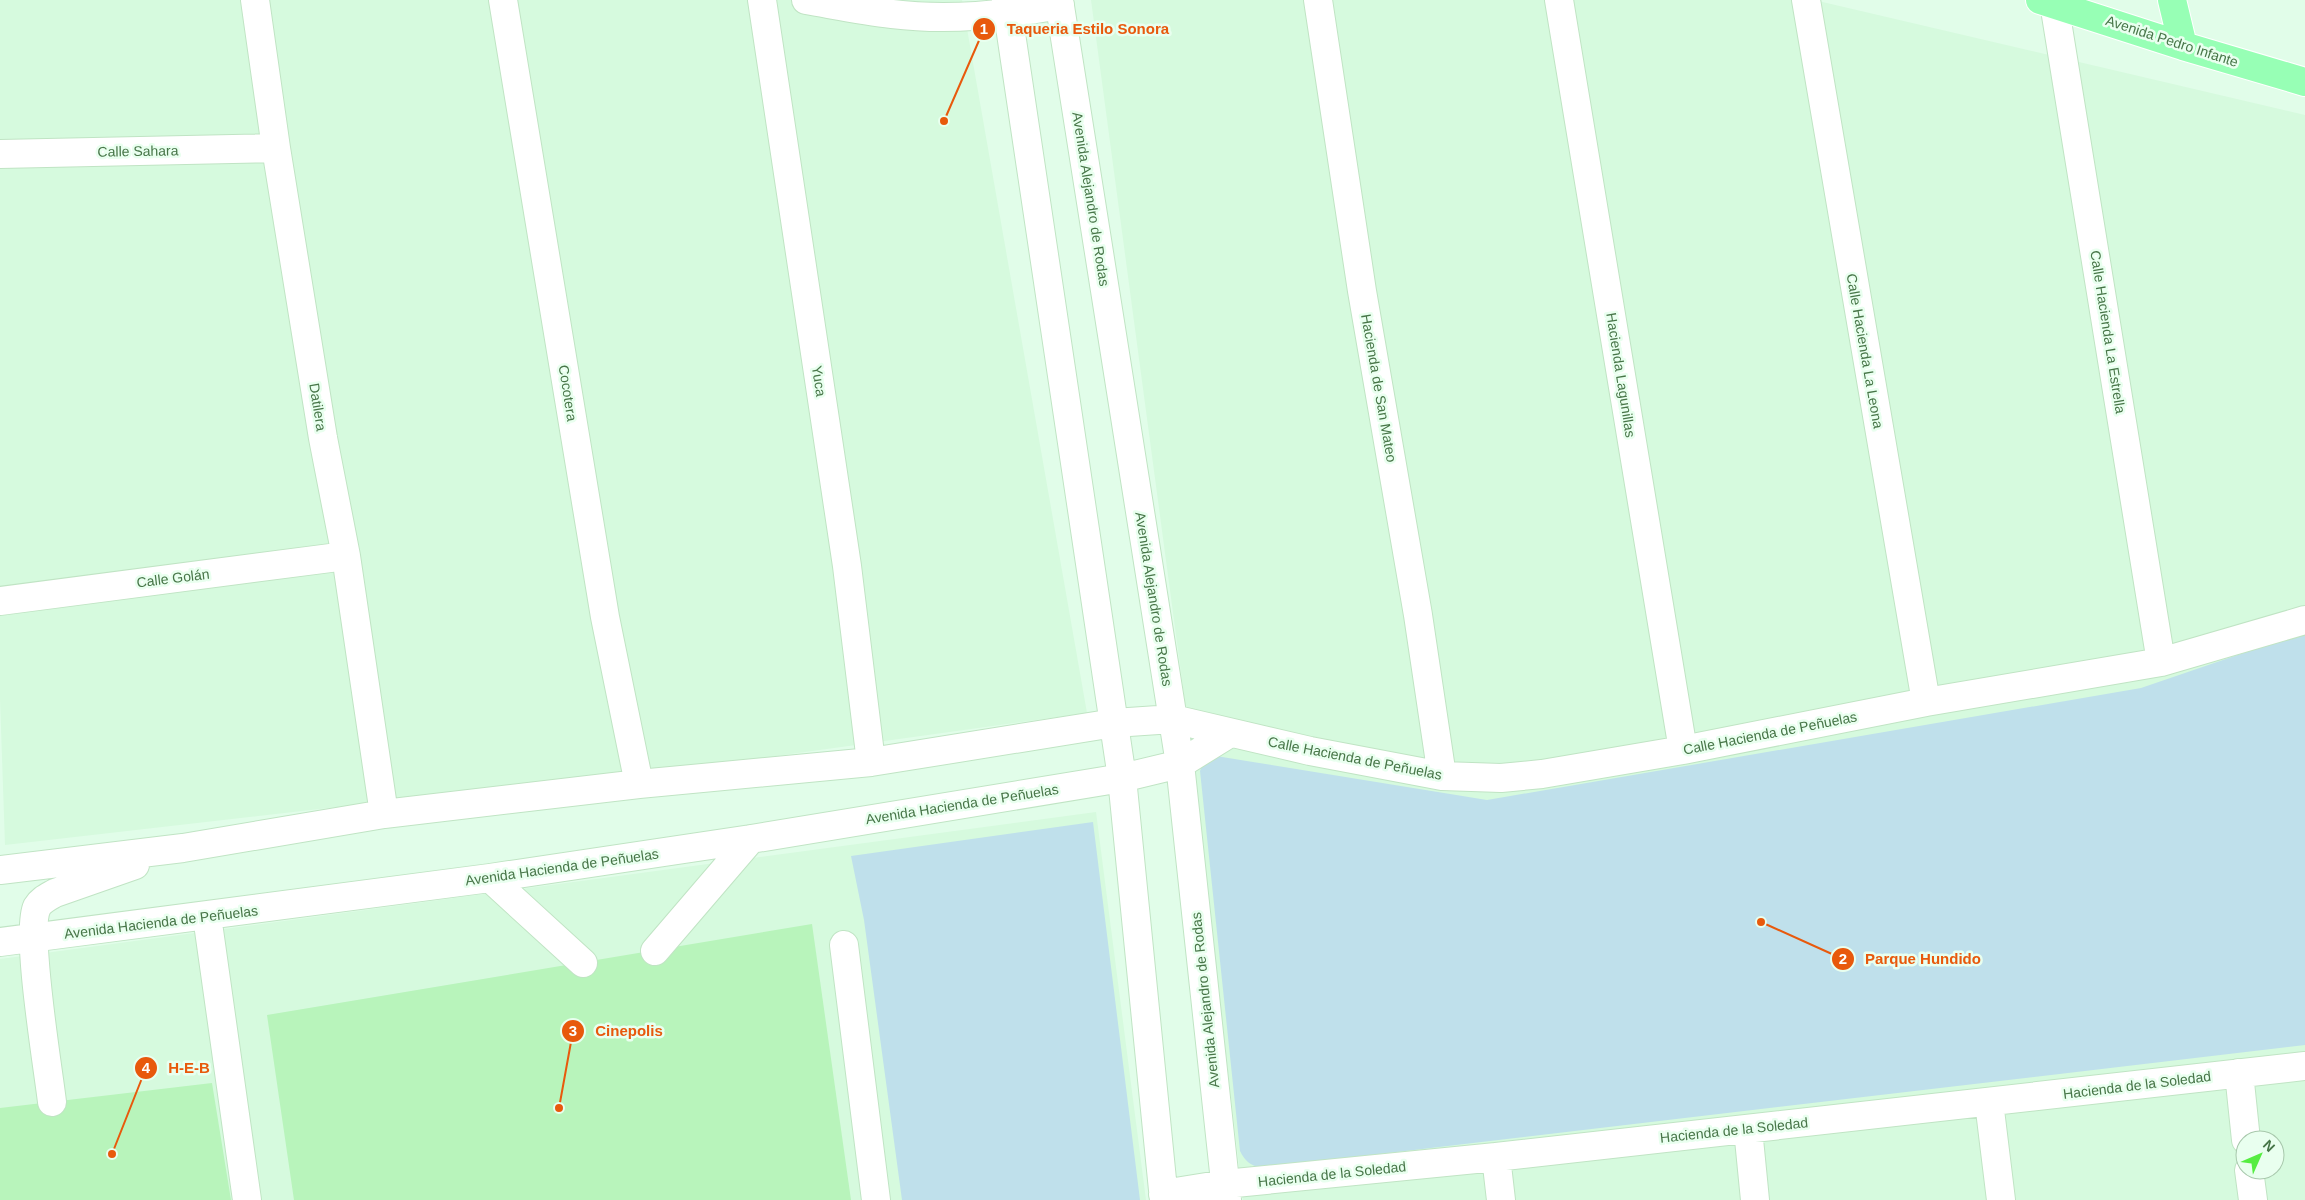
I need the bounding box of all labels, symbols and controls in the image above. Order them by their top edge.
street label: Avenida Pedro Infante [2104,12,2240,70]
callout: Taqueria Estilo Sonora [971,14,1179,44]
text: 1 [980,20,988,37]
text: Taqueria Estilo Sonora [1007,20,1170,37]
street label: Avenida Alejandro de Rodas [1069,111,1113,287]
street label: Calle Sahara [97,142,179,160]
street label: Calle Hacienda La Estrella [2087,249,2129,415]
street label: Calle Hacienda La Leona [1843,272,1887,430]
street label: Hacienda Lagunillas [1603,311,1639,439]
street label: Hacienda de San Mateo [1358,313,1400,464]
street label: Cocotera [556,364,580,423]
street label: Yuca [809,364,829,398]
street label: Datilera [306,382,330,432]
street label: Avenida Alejandro de Rodas [1132,511,1176,687]
street label: Calle Golán [136,566,210,590]
street label: Calle Hacienda de Peñuelas [1682,708,1858,758]
street label: Calle Hacienda de Peñuelas [1267,733,1443,783]
street label: Avenida Hacienda de Peñuelas [864,781,1060,827]
street label: Avenida Hacienda de Peñuelas [464,845,660,889]
street label: Avenida Hacienda de Peñuelas [63,902,259,942]
street label: Avenida Alejandro de Rodas [1188,911,1222,1089]
callout: Parque Hundido [1830,944,1991,974]
text: 2 [1839,950,1847,967]
text: Parque Hundido [1865,950,1981,967]
callout: Cinepolis [561,1016,673,1046]
text: 3 [569,1022,577,1039]
text: Cinepolis [595,1022,663,1039]
callout: H-E-B [133,1053,220,1083]
text: 4 [142,1059,151,1076]
text: H-E-B [168,1059,210,1076]
street label: Hacienda de la Soledad [2062,1068,2212,1102]
street label: Hacienda de la Soledad [1659,1114,1809,1146]
north arrow [2235,1130,2285,1180]
text: N [2260,1137,2278,1155]
street label: Hacienda de la Soledad [1257,1158,1407,1190]

